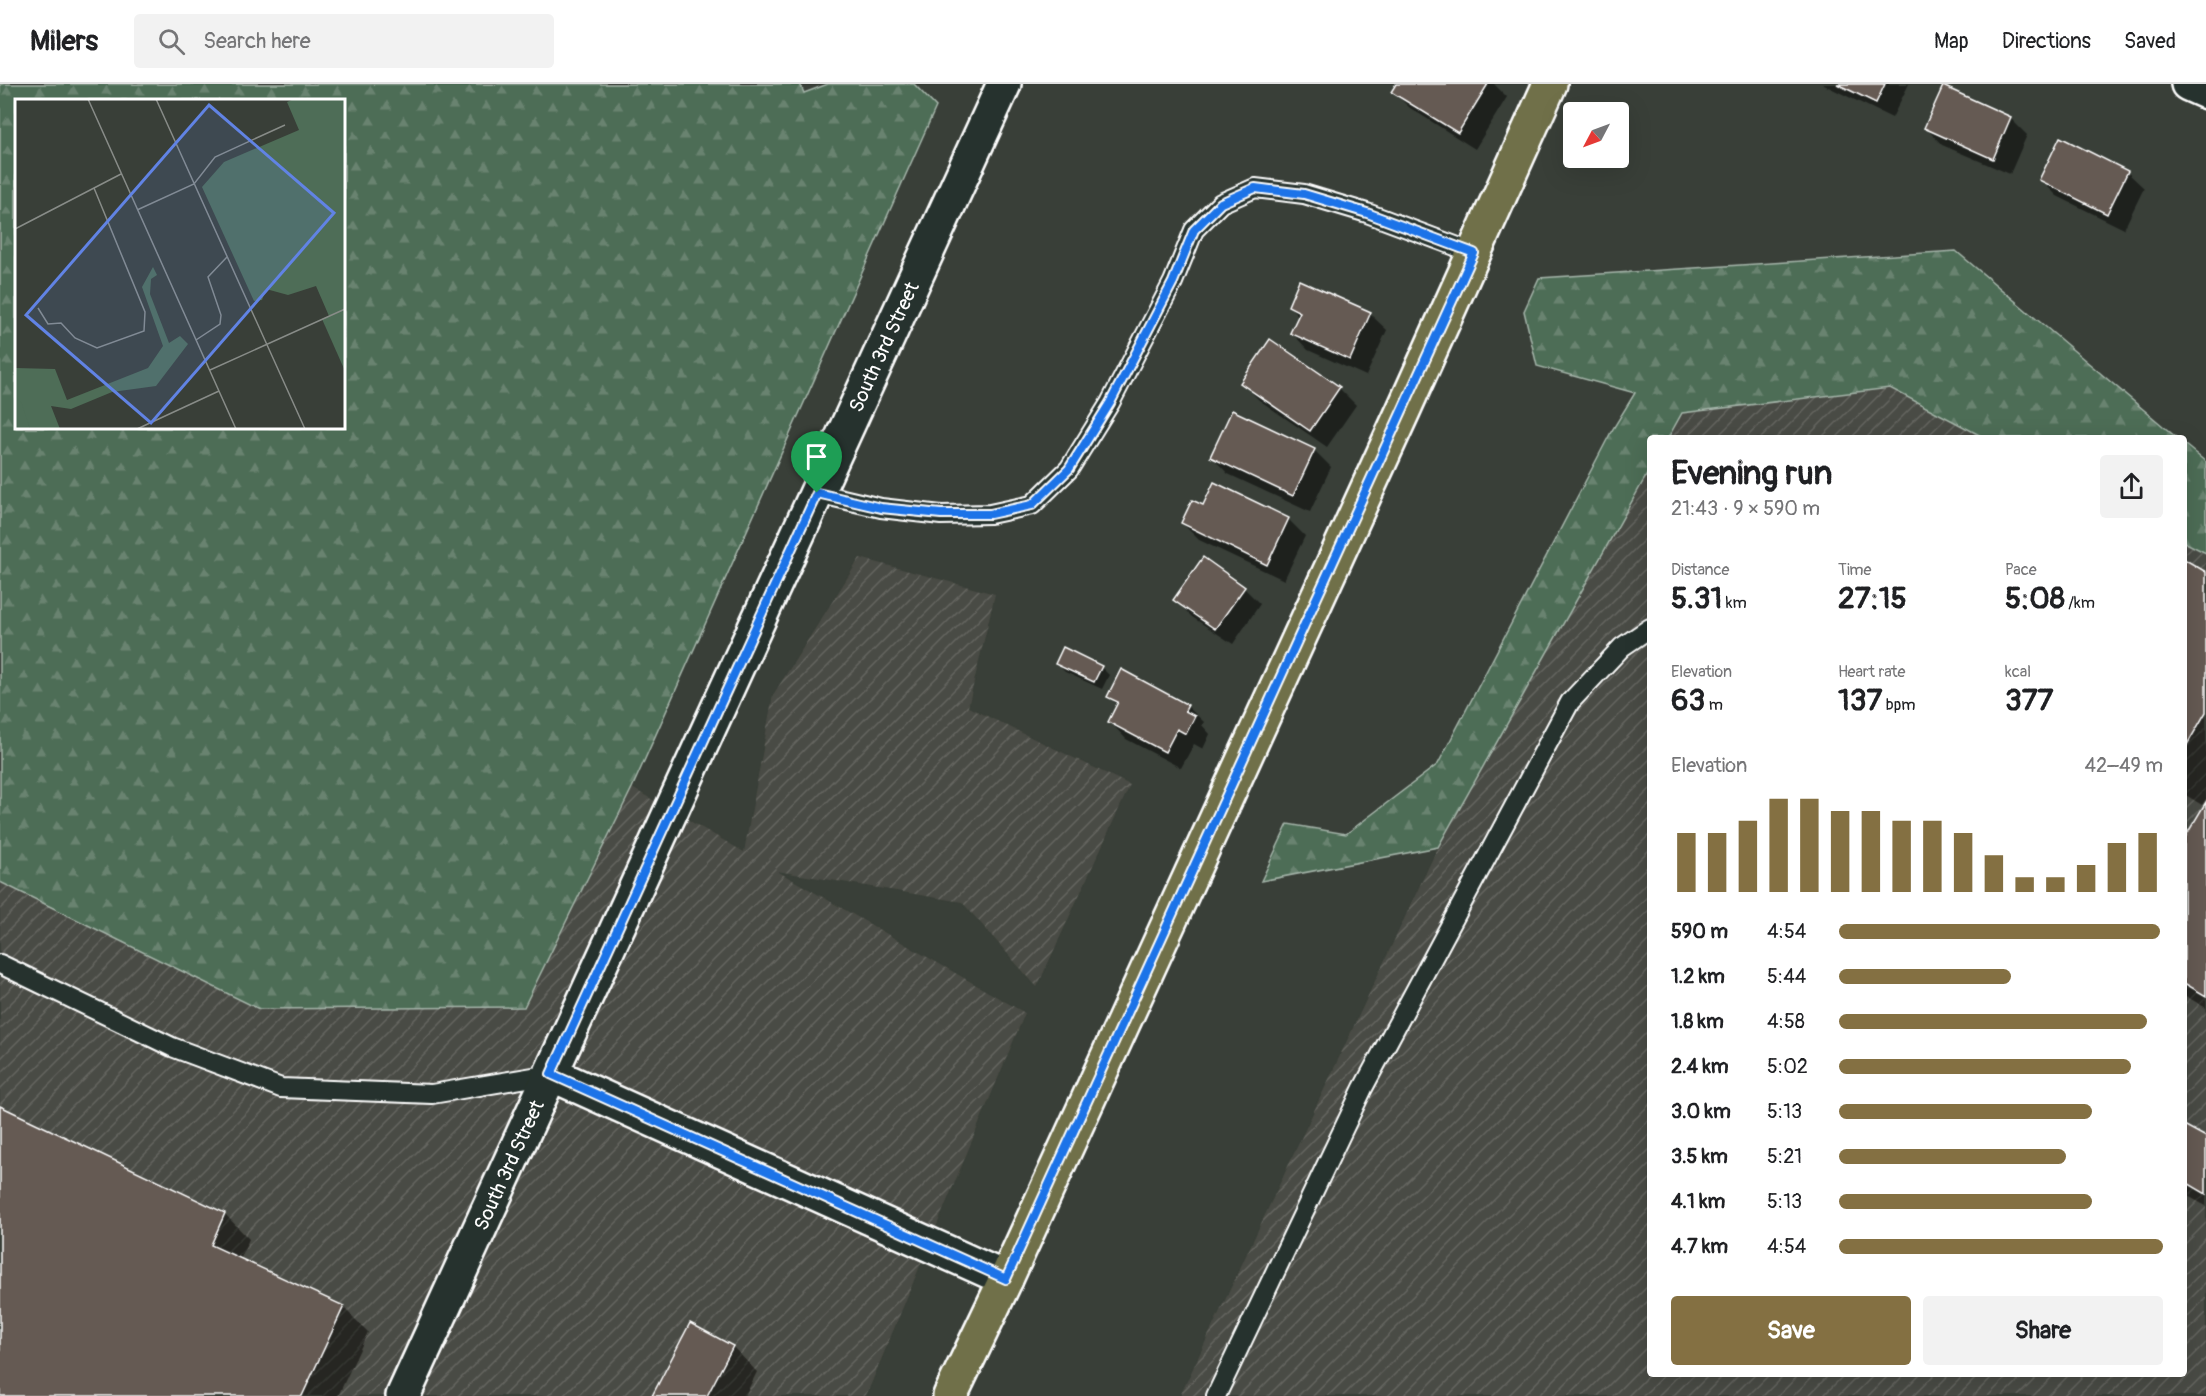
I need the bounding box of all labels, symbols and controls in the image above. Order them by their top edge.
search box [134,14,554,68]
text: Milers [30,24,98,59]
icon: search [155,25,188,58]
text: Search here [203,27,311,55]
text: Map [1934,28,1969,55]
text: Directions [2002,28,2091,55]
text: Saved [2124,28,2176,55]
inset map [15,99,345,429]
north arrow [1563,102,1629,168]
map controls [1563,102,1629,168]
street label: South 3rd Street [843,277,925,416]
pin [791,431,842,493]
icon: arrive [800,440,833,473]
text: Evening run [1671,453,1832,494]
button: share [2100,455,2163,518]
text: 21:43 · 9 × 590 m [1671,496,1820,521]
text: Distance [1671,560,1730,580]
text: Time [1838,560,1871,580]
text: Pace [2005,560,2037,580]
text: 5.31 [1671,580,1722,617]
text: 27:15 [1838,580,1907,617]
text: 5:08 [2005,580,2065,617]
text: km [1722,593,1747,613]
text: /km [2065,593,2095,613]
text: Elevation [1671,662,1732,682]
text: Heart rate [1838,662,1905,682]
text: kcal [2005,662,2031,682]
text: 63 [1671,682,1705,719]
text: 137 [1838,682,1882,719]
text: 377 [2005,682,2053,719]
text: m [1705,695,1723,715]
text: bpm [1882,695,1915,715]
text: Elevation [1671,753,1747,778]
text: 42–49 m [2084,753,2163,778]
text: 590 m [1671,919,1728,944]
text: 4:54 [1767,919,1806,944]
text: 1.2 km [1671,964,1725,989]
text: 5:44 [1767,964,1806,989]
text: 1.8 km [1671,1009,1724,1034]
text: 4:58 [1767,1009,1805,1034]
text: 2.4 km [1671,1054,1729,1079]
text: 5:02 [1767,1054,1808,1079]
street label: South 3rd Street [469,1095,550,1234]
text: 3.0 km [1671,1099,1731,1124]
text: 5:13 [1767,1099,1802,1124]
text: 3.5 km [1671,1144,1728,1169]
text: 5:21 [1767,1144,1802,1169]
text: 4.1 km [1671,1189,1725,1214]
text: 5:13 [1767,1189,1802,1214]
text: 4.7 km [1671,1234,1728,1259]
text: 4:54 [1767,1234,1806,1259]
button: Save [1671,1296,1911,1365]
button: Share [1923,1296,2163,1365]

